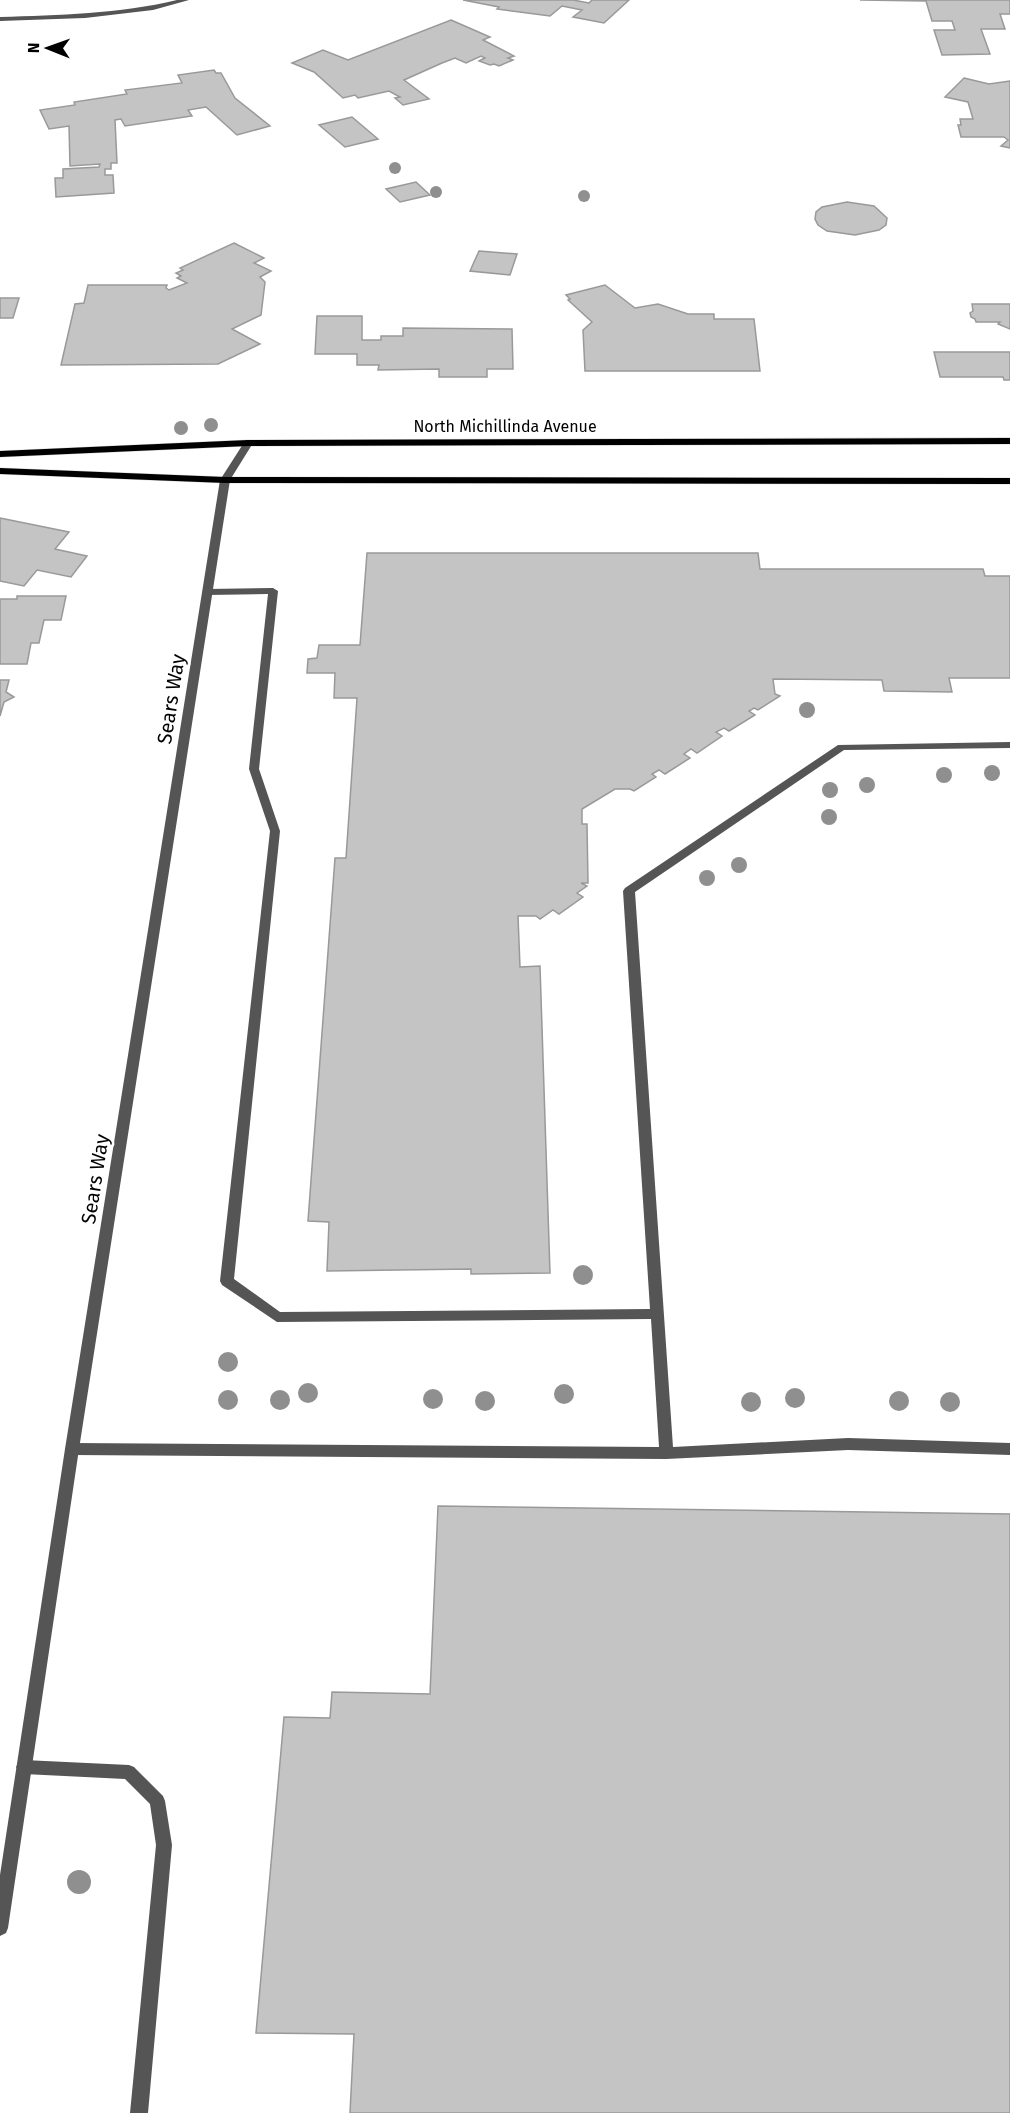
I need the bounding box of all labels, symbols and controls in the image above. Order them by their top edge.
north arrow [18,18,78,78]
text: N [24,42,43,53]
street label: North Michillinda Avenue [413,417,597,436]
street label: Sears Way [152,652,190,746]
street label: Sears Way [76,1132,114,1226]

